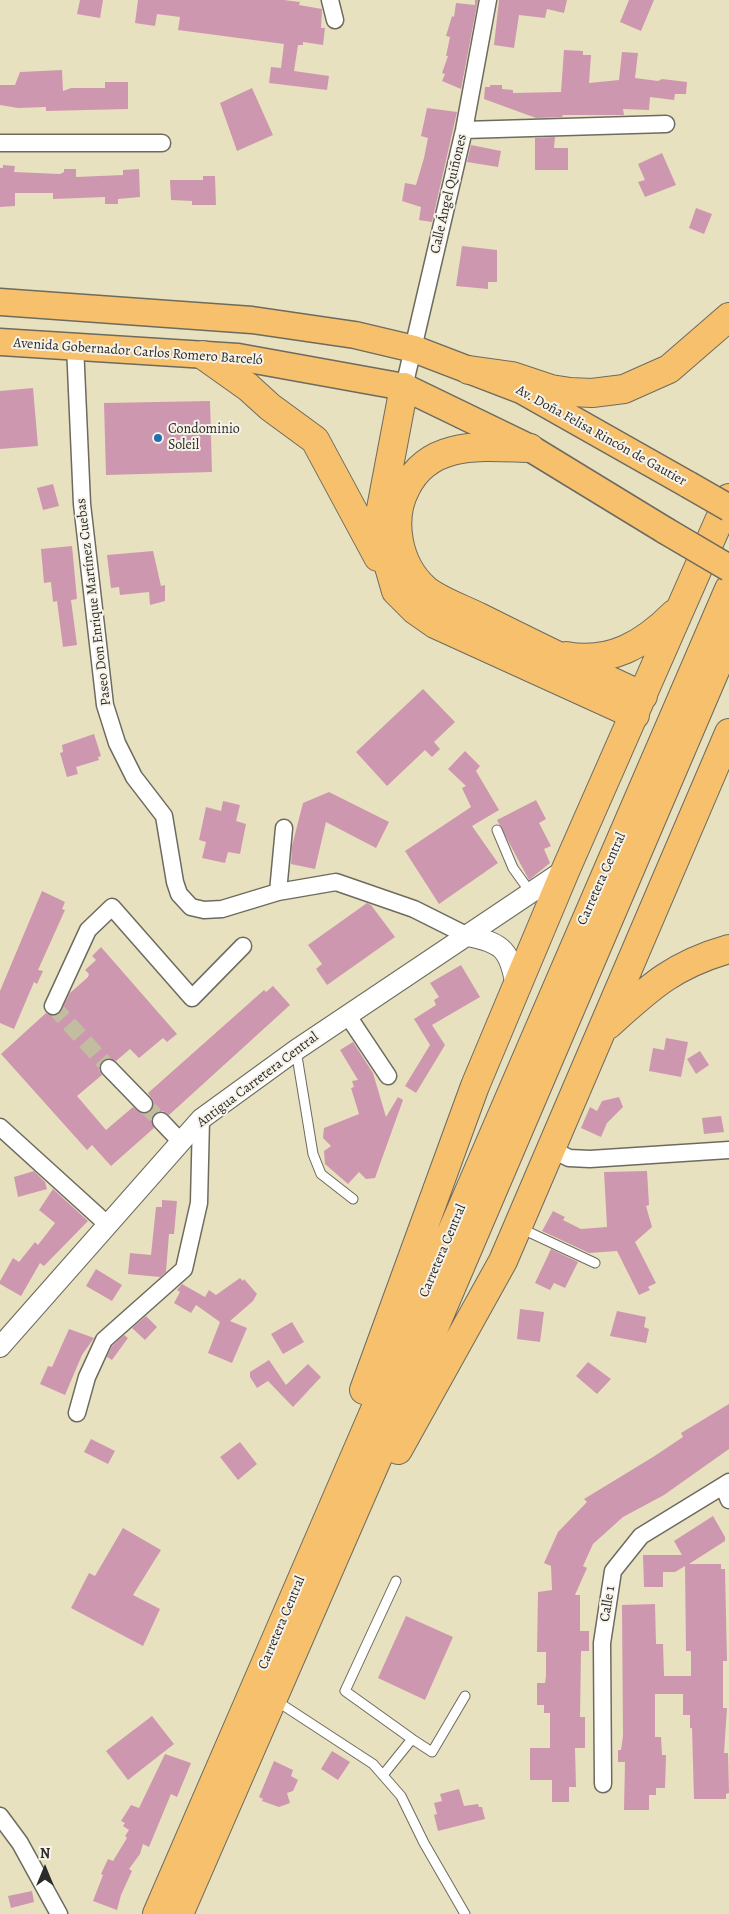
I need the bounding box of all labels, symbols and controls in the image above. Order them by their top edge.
street label: Calle Ángel Quiñones [427,133,471,255]
street label: Avenida Gobernador Carlos Romero Barceló [13,335,263,369]
street label: Av. Doña Felisa Rincón de Gautier [513,382,689,490]
place label: Condominio Soleil [168,422,240,454]
marker: Condominio Soleil [152,432,164,444]
street label: Paseo Don Enrique Martínez Cuebas [73,497,115,707]
street label: Carretera Central [574,830,630,928]
street label: Antigua Carretera Central [194,1029,322,1131]
street label: Carretera Central [416,1202,470,1300]
street label: Carretera Central [255,1574,309,1672]
street label: Calle 1 [597,1585,619,1623]
north arrow [20,1844,70,1894]
text: N [40,1844,50,1863]

